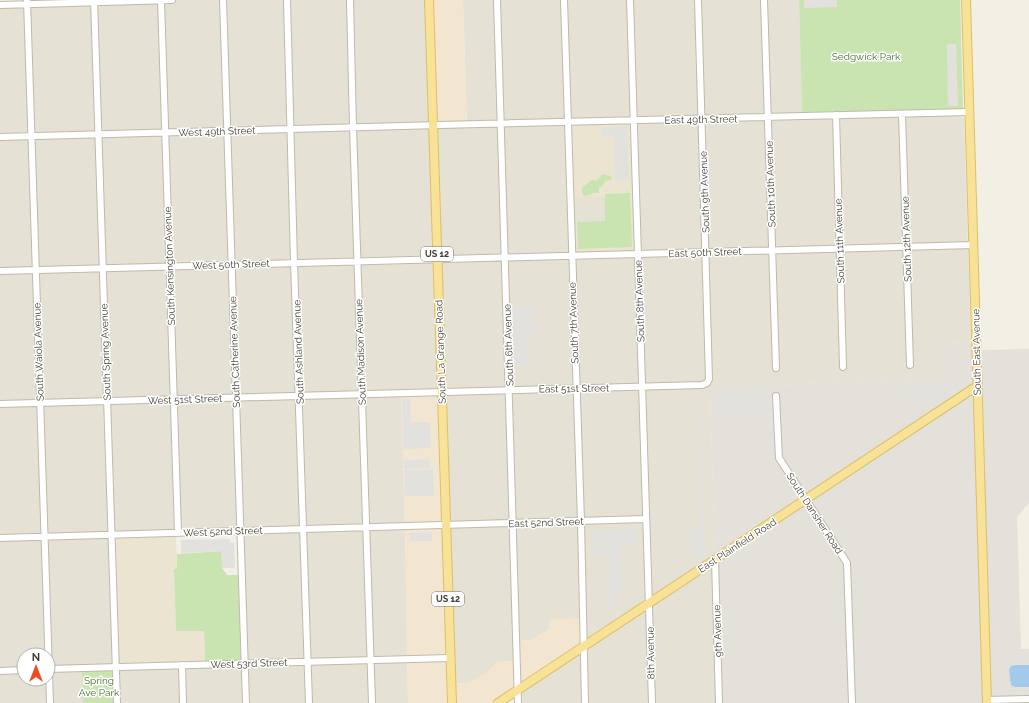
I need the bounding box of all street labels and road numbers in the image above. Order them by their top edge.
street label: East 49th Street [664,113,738,126]
street label: West 49th Street [178,125,256,138]
street label: South 10th Avenue [763,140,778,227]
street label: South 9th Avenue [698,151,711,233]
street label: South 12th Avenue [900,196,913,282]
street label: South 11th Avenue [833,198,846,284]
street label: South Kensington Avenue [162,206,177,326]
street label: East 50th Street [668,246,742,259]
road number: US 12 [421,247,453,261]
street label: West 50th Street [192,258,271,271]
street label: South 8th Avenue [633,260,646,342]
street label: South 7th Avenue [567,282,580,364]
street label: South Catherine Avenue [227,296,242,408]
street label: South Madison Avenue [353,299,368,405]
street label: South Ashland Avenue [291,300,306,404]
street label: South La Grange Road [433,300,448,404]
street label: South Waiola Avenue [31,303,46,401]
street label: South Spring Avenue [98,303,113,401]
street label: South 6th Avenue [502,304,515,386]
street label: South East Avenue [970,308,983,395]
street label: East 51st Street [539,382,610,395]
street label: West 51st Street [148,393,223,406]
street label: South Dansher Road [784,471,845,556]
street label: East 52nd Street [508,516,584,529]
street label: East Plainfield Road [696,516,778,575]
street label: West 52nd Street [183,525,264,538]
road number: US 12 [432,592,464,606]
street label: 9th Avenue [711,604,724,657]
street label: 8th Avenue [645,627,656,679]
street label: West 53rd Street [210,657,288,670]

